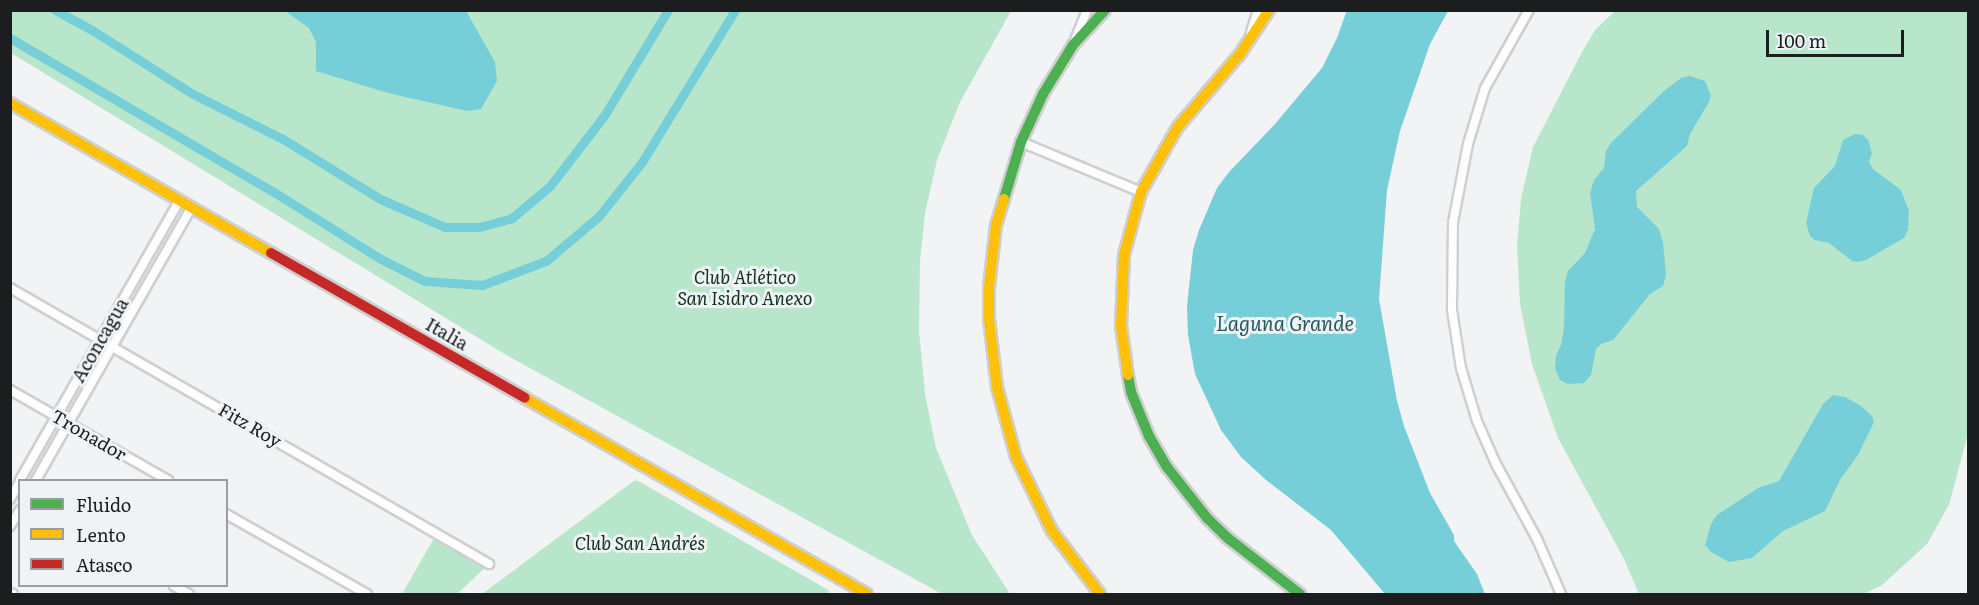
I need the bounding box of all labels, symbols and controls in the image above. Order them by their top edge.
scale bar [1769,18,1907,56]
text: 100 m [1777,27,1826,54]
park label: Club Atlético San Isidro Anexo [678,267,812,310]
street label: Aconcagua [67,294,133,386]
water label: Laguna Grande [1216,310,1354,334]
street label: Italia [422,313,472,355]
street label: Fitz Roy [215,398,285,452]
street label: Tronador [48,405,130,465]
legend [18,479,228,587]
text: Fluido [76,491,131,518]
text: Lento [76,521,126,548]
park label: Club San Andrés [575,532,705,554]
text: Atasco [76,551,133,578]

